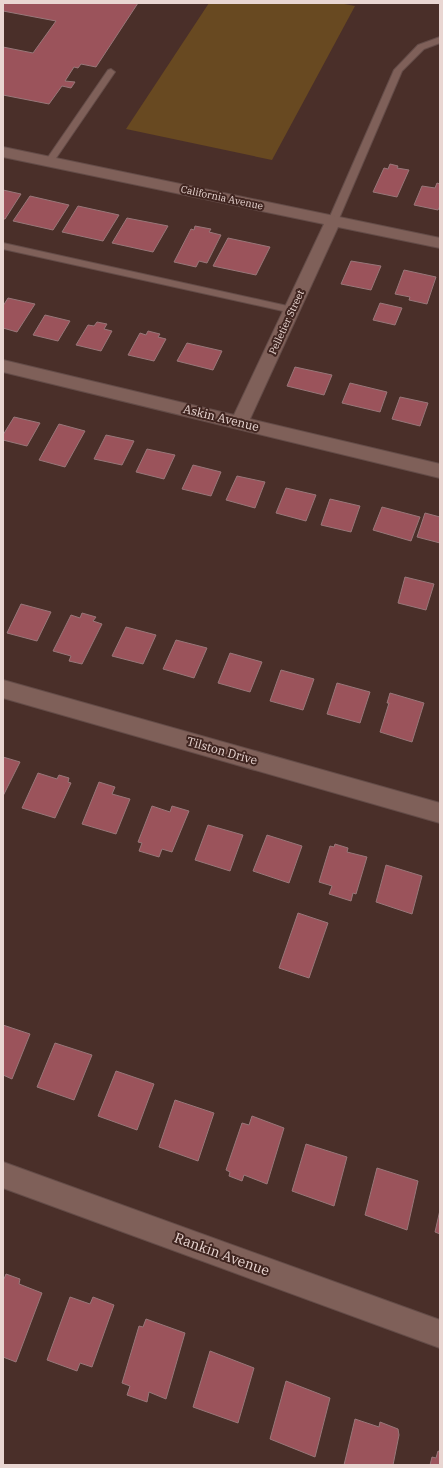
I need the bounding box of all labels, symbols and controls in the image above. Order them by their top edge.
street label: California Avenue [180,182,264,213]
street label: Pelletier Street [266,287,307,357]
street label: Askin Avenue [182,401,261,434]
street label: Tilston Drive [185,733,259,768]
street label: Rankin Avenue [172,1228,272,1280]

